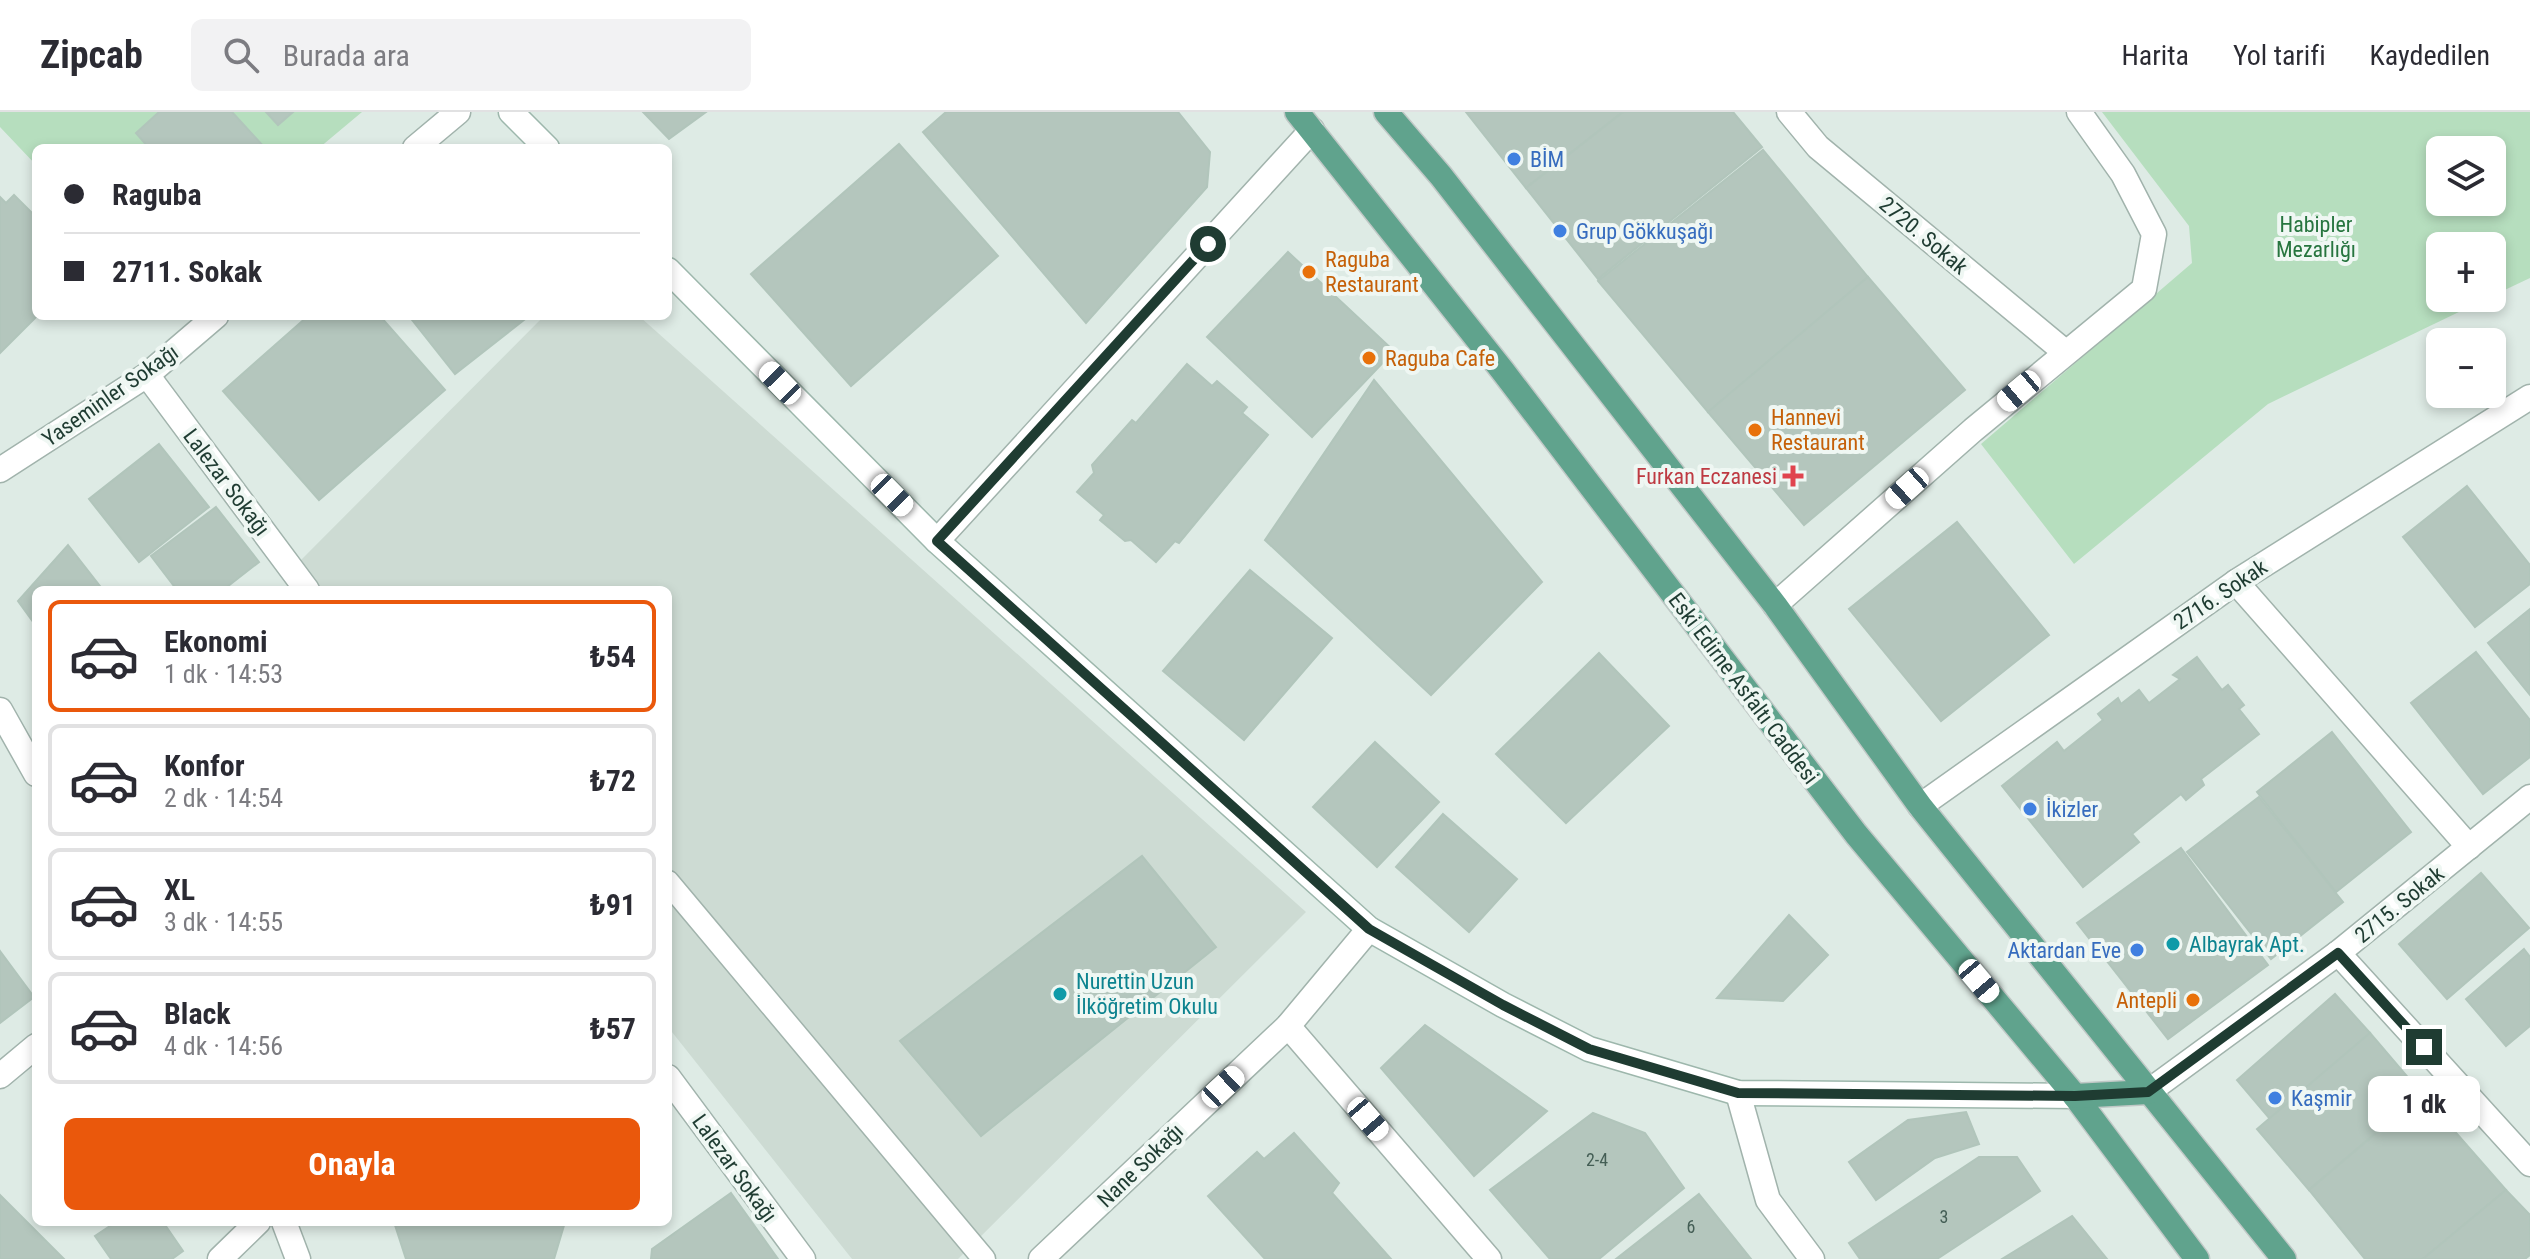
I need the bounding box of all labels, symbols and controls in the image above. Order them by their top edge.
search box [191,19,751,91]
text: Zipcab [40,33,143,77]
icon: search [219,33,263,77]
text: Burada ara [283,38,410,73]
text: Harita [2121,39,2189,72]
text: Yol tarifi [2233,39,2326,72]
text: Kaydedilen [2370,39,2490,72]
map controls [2426,136,2506,408]
button: layers [2426,136,2506,216]
place label: BİM [1530,147,1564,172]
marker: BİM [1505,150,1523,168]
text: Raguba [112,177,202,212]
street label: 2720. Sokak [1875,191,1973,279]
park label: Habipler Mezarlığı [2276,212,2356,262]
place label: Grup Gökkuşağı [1576,219,1713,244]
marker: Grup Gökkuşağı [1551,222,1569,240]
route start [1190,226,1226,262]
button: + [2426,232,2506,312]
place label: Raguba Restaurant [1325,247,1419,297]
text: 2711. Sokak [112,254,262,289]
marker: Raguba Restaurant [1300,263,1318,281]
button: − [2426,328,2506,408]
street label: Yaseminler Sokağı [38,339,183,452]
place label: Raguba Cafe [1385,346,1495,371]
marker: Raguba Cafe [1360,349,1378,367]
car [755,357,805,409]
car [1993,366,2045,416]
place label: Hannevi Restaurant [1771,405,1865,455]
marker: Hannevi Restaurant [1746,421,1764,439]
street label: Lalezar Sokağı [178,424,275,541]
car [1881,463,1933,513]
place label: Furkan Eczanesi [1636,464,1777,489]
marker: Furkan Eczanesi [1784,467,1802,485]
car [867,470,917,520]
street label: 2716. Sokak [2169,554,2272,635]
street label: Eski Edirne Asfaltı Caddesi [1664,588,1824,789]
icon: car [68,620,140,692]
text: Ekonomi [164,624,268,659]
text: ₺54 [590,639,636,674]
text: 1 dk · 14:53 [164,659,283,689]
icon: car [68,744,140,816]
text: Konfor [164,748,245,783]
text: ₺72 [590,763,636,798]
text: 2 dk · 14:54 [164,783,283,813]
place label: İkizler [2046,797,2098,822]
marker: İkizler [2021,800,2039,818]
street label: 2715. Sokak [2350,861,2449,948]
icon: car [68,868,140,940]
text: XL [164,872,195,907]
text: ₺91 [590,887,636,922]
text: 3 dk · 14:55 [164,907,283,937]
place label: Albayrak Apt. [2189,932,2305,957]
marker: Albayrak Apt. [2164,935,2182,953]
place label: Aktardan Eve [2007,938,2121,963]
marker: Aktardan Eve [2128,941,2146,959]
car [1954,955,2004,1007]
place label: Nurettin Uzun İlköğretim Okulu [1076,969,1218,1019]
marker: Nurettin Uzun İlköğretim Okulu [1051,985,1069,1003]
place label: Antepli [2116,988,2177,1013]
marker: Antepli [2184,991,2202,1009]
icon: car [68,992,140,1064]
text: Black [164,996,231,1031]
text: ₺57 [590,1011,636,1046]
route end [2406,1029,2442,1065]
text: 4 dk · 14:56 [164,1031,283,1061]
car [1197,1062,1249,1112]
callout: 1 dk [2368,1075,2480,1131]
place label: Kaşmir [2291,1086,2352,1111]
marker: Kaşmir [2266,1089,2284,1107]
text: 1 dk [2402,1089,2446,1119]
car [1343,1093,1393,1145]
street label: Lalezar Sokağı [687,1109,782,1227]
button: Onayla [64,1118,640,1210]
street label: Nane Sokağı [1092,1118,1188,1212]
house number: 2-4 [1586,1149,1608,1170]
house number: 3 [1940,1206,1948,1227]
house number: 6 [1687,1216,1695,1237]

